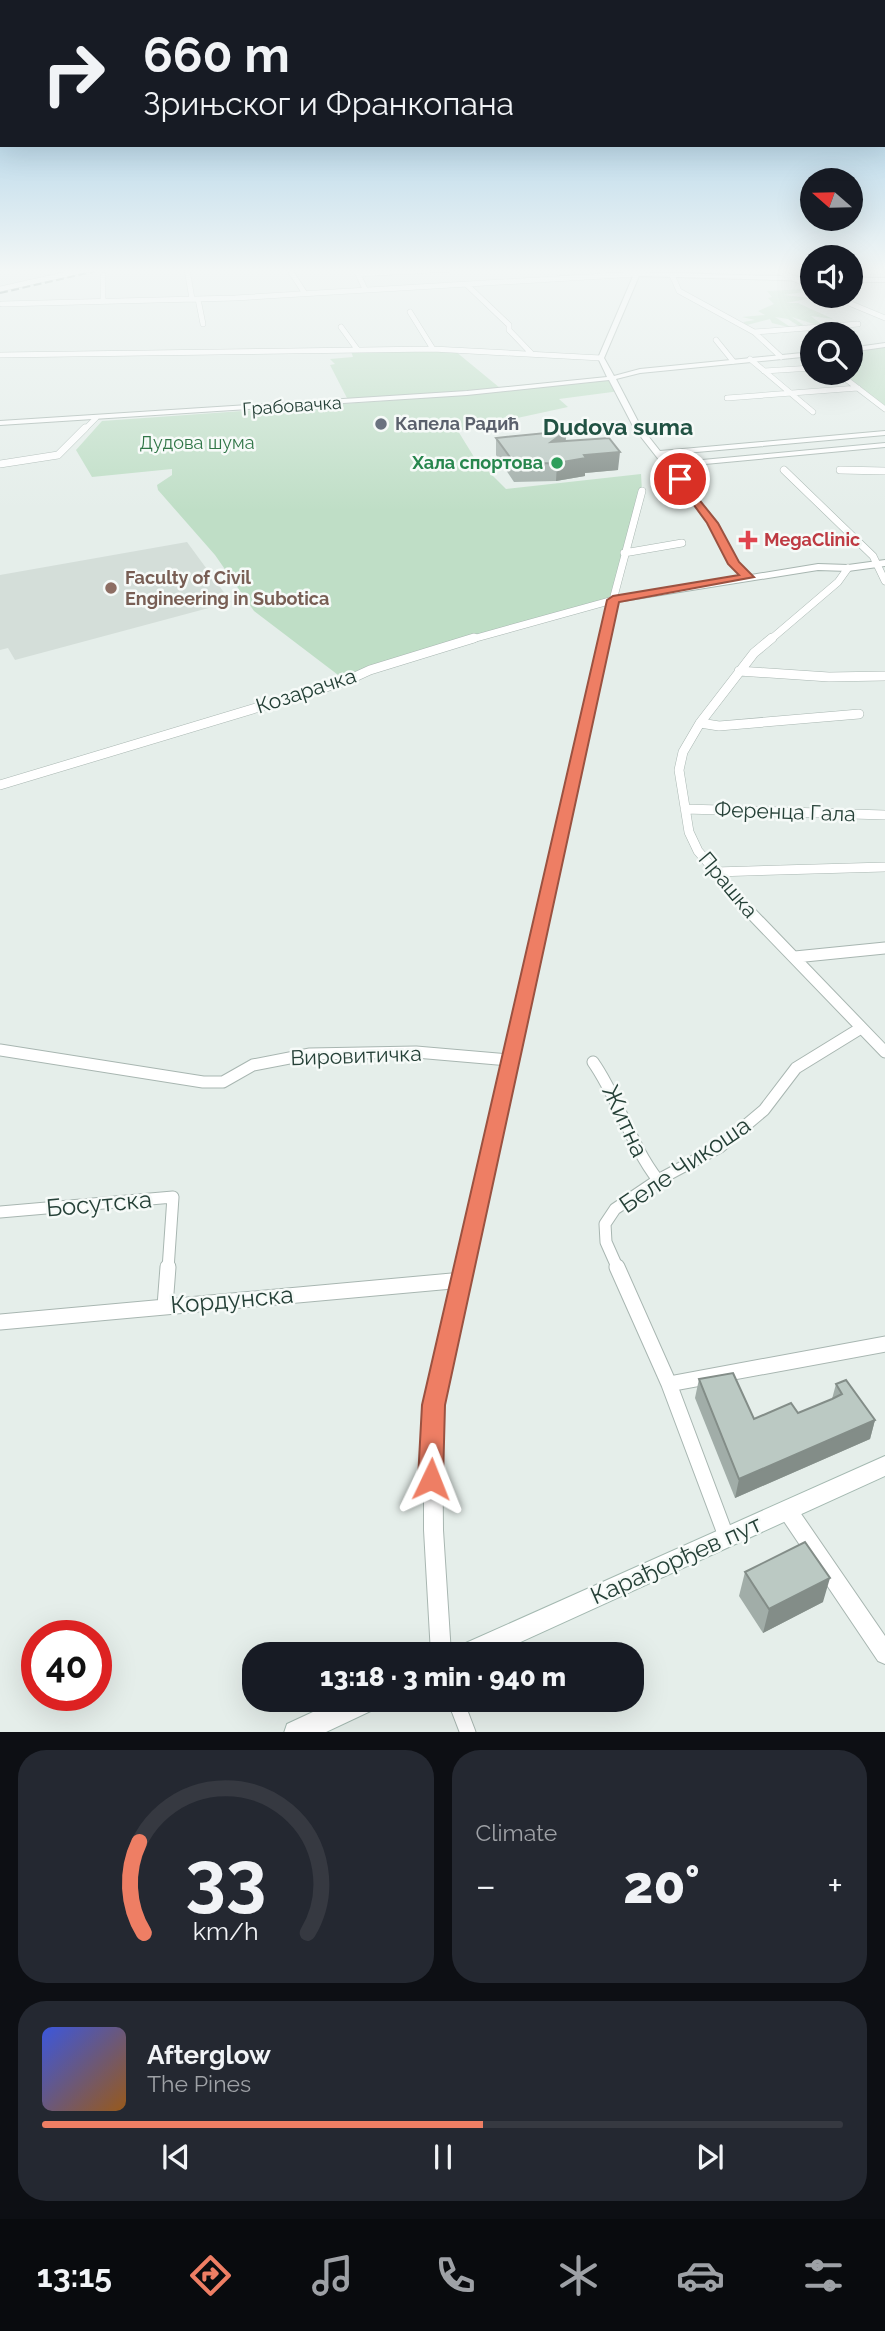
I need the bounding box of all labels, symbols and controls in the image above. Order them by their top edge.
text: 660 m [143,26,290,83]
icon: right [28,28,119,119]
text: Зрињског и Франкопана [143,85,514,122]
north arrow [800,168,863,231]
map controls [800,168,863,385]
button: sound [800,245,863,308]
button: search [800,322,863,385]
street label: Грабовачка [241,392,342,419]
place label: Капела Радић [395,413,519,434]
district label: Dudova suma [543,413,693,440]
marker: Капела Радић [373,416,389,432]
park label: Дудова шума [140,432,254,453]
pin [650,449,710,509]
place label: Хала спортова [411,452,543,473]
marker: Хала спортова [549,455,565,471]
icon: arrive [661,460,699,498]
place label: MegaClinic [764,529,860,550]
marker: MegaClinic [738,530,758,550]
place label: Faculty of Civil Engineering in Subotica [125,567,329,609]
marker: Faculty of Civil Engineering in Subotica [103,580,119,596]
street label: Козарачка [253,663,359,718]
street label: Ференца Гала [714,797,856,826]
street label: Прашка [694,847,763,923]
street label: Вировитичка [290,1041,422,1070]
street label: Житна [596,1080,655,1162]
street label: Беле Чикоша [614,1110,756,1219]
street label: Босутска [45,1184,153,1223]
street label: Кордунска [169,1280,295,1319]
position arrow [394,1442,468,1516]
street label: Карађорђев пут [586,1509,766,1610]
speed limit sign: 40 [21,1620,112,1711]
text: 13:18 · 3 min · 940 m [320,1662,566,1692]
text: Climate [476,1819,557,1846]
text: 33 [185,1835,266,1920]
text: 20° [623,1854,700,1915]
text: − [476,1863,496,1908]
text: + [827,1863,843,1908]
text: km/h [193,1915,259,1945]
text: Afterglow [147,2040,271,2070]
text: The Pines [147,2070,251,2097]
icon: previous [157,2138,195,2176]
icon: pause [424,2138,462,2176]
icon: next [691,2138,729,2176]
icon: directions [186,2251,235,2300]
icon: music [308,2251,357,2300]
icon: phone [431,2251,480,2300]
icon: climate [554,2251,603,2300]
icon: car [676,2251,725,2300]
icon: filters [799,2251,848,2300]
text: 13:15 [37,2257,112,2294]

